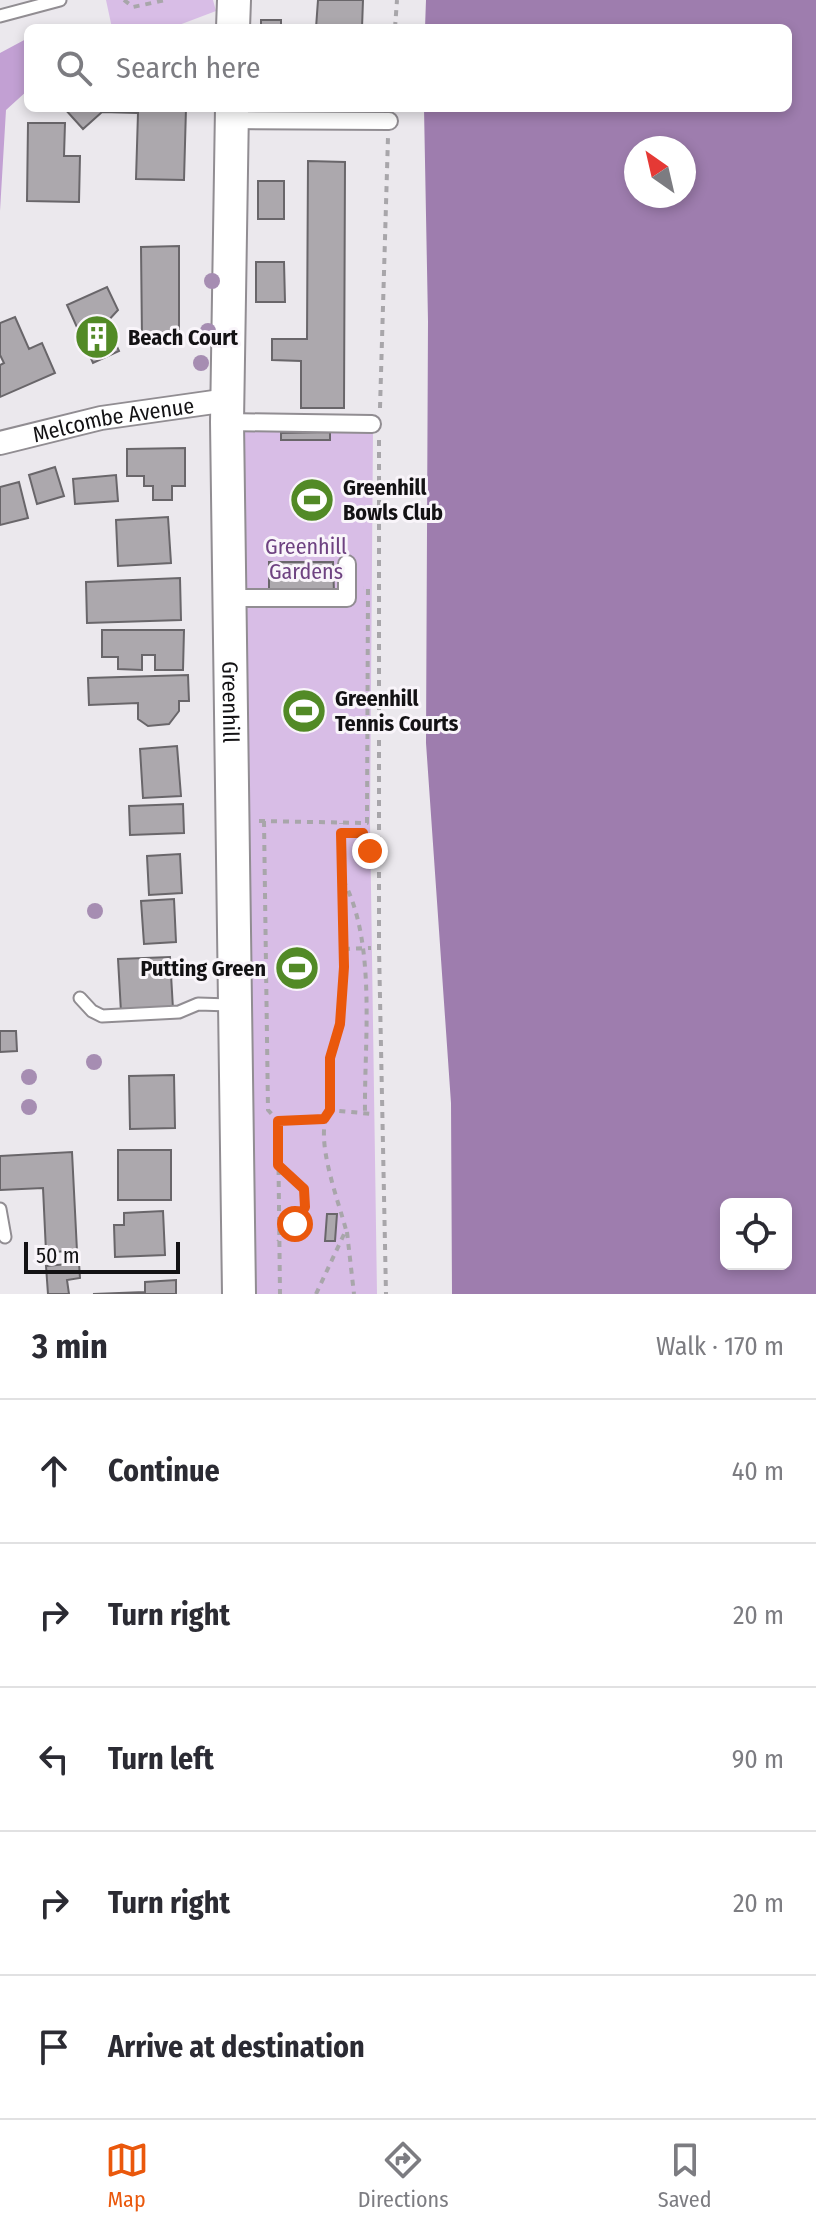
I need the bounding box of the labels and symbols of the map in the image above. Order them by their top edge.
north arrow [624,136,696,208]
building icon: Beach Court [73,313,121,361]
place label: Beach Court [128,324,238,351]
street label: Melcombe Avenue [30,392,196,448]
place label: Greenhill Bowls Club [343,474,443,526]
sports icon: Greenhill Bowls Club [288,476,336,524]
park label: Greenhill Gardens [265,533,347,585]
street label: Greenhill [216,661,244,743]
place label: Greenhill Tennis Courts [335,685,459,737]
sports icon: Greenhill Tennis Courts [280,687,328,735]
route end [352,833,388,869]
sports icon: Putting Green [273,944,321,992]
place label: Putting Green [141,955,266,982]
route start [277,1206,313,1242]
scale bar [24,1238,180,1274]

